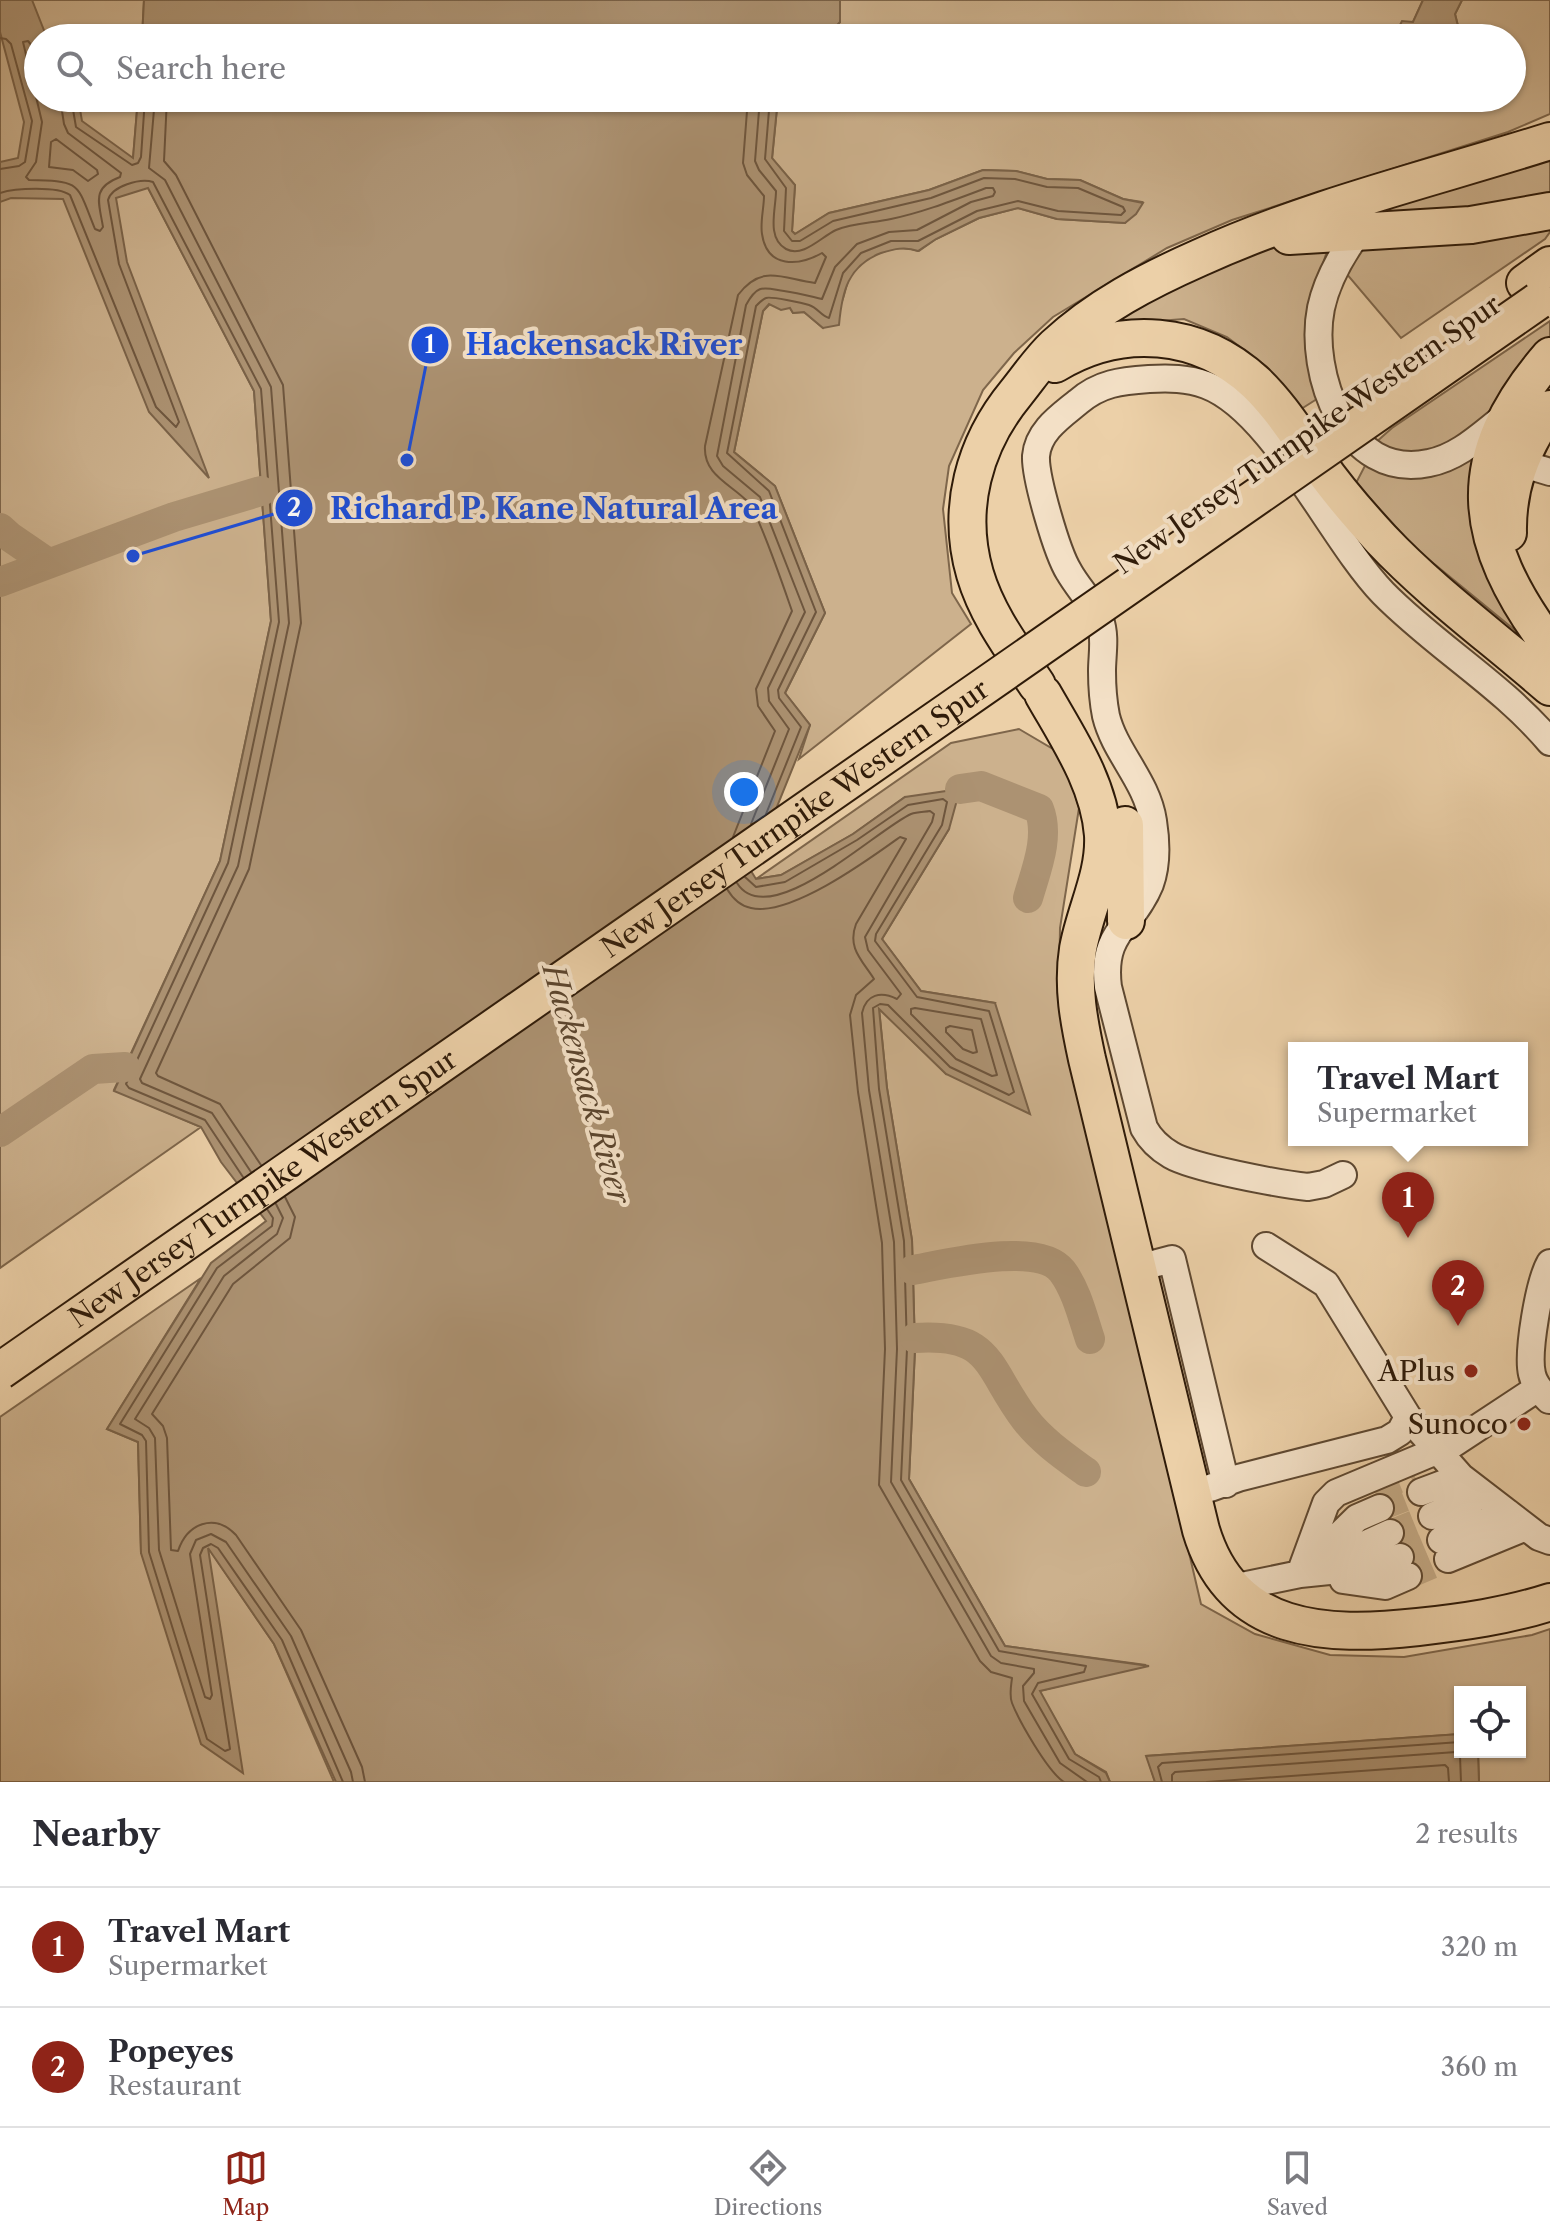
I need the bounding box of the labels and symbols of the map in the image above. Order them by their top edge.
street label: New Jersey Turnpike Western Spur [1107,287,1507,581]
callout: Hackensack River [410,318,759,372]
text: Hackensack River [466,326,743,363]
text: 1 [425,330,436,359]
callout: Richard P. Kane Natural Area [274,481,795,535]
text: Richard P. Kane Natural Area [330,490,779,527]
text: 2 [287,493,301,522]
street label: New Jersey Turnpike Western Spur [594,672,995,965]
your location [724,772,764,812]
water label: Hackensack River [534,958,639,1210]
street label: New Jersey Turnpike Western Spur [62,1042,463,1335]
pin: 1 [1382,1172,1434,1238]
pin: 2 [1432,1260,1484,1326]
place label: APlus [1377,1354,1455,1388]
marker: APlus [1462,1362,1480,1380]
place label: Sunoco [1407,1407,1508,1441]
marker: Sunoco [1515,1415,1533,1433]

